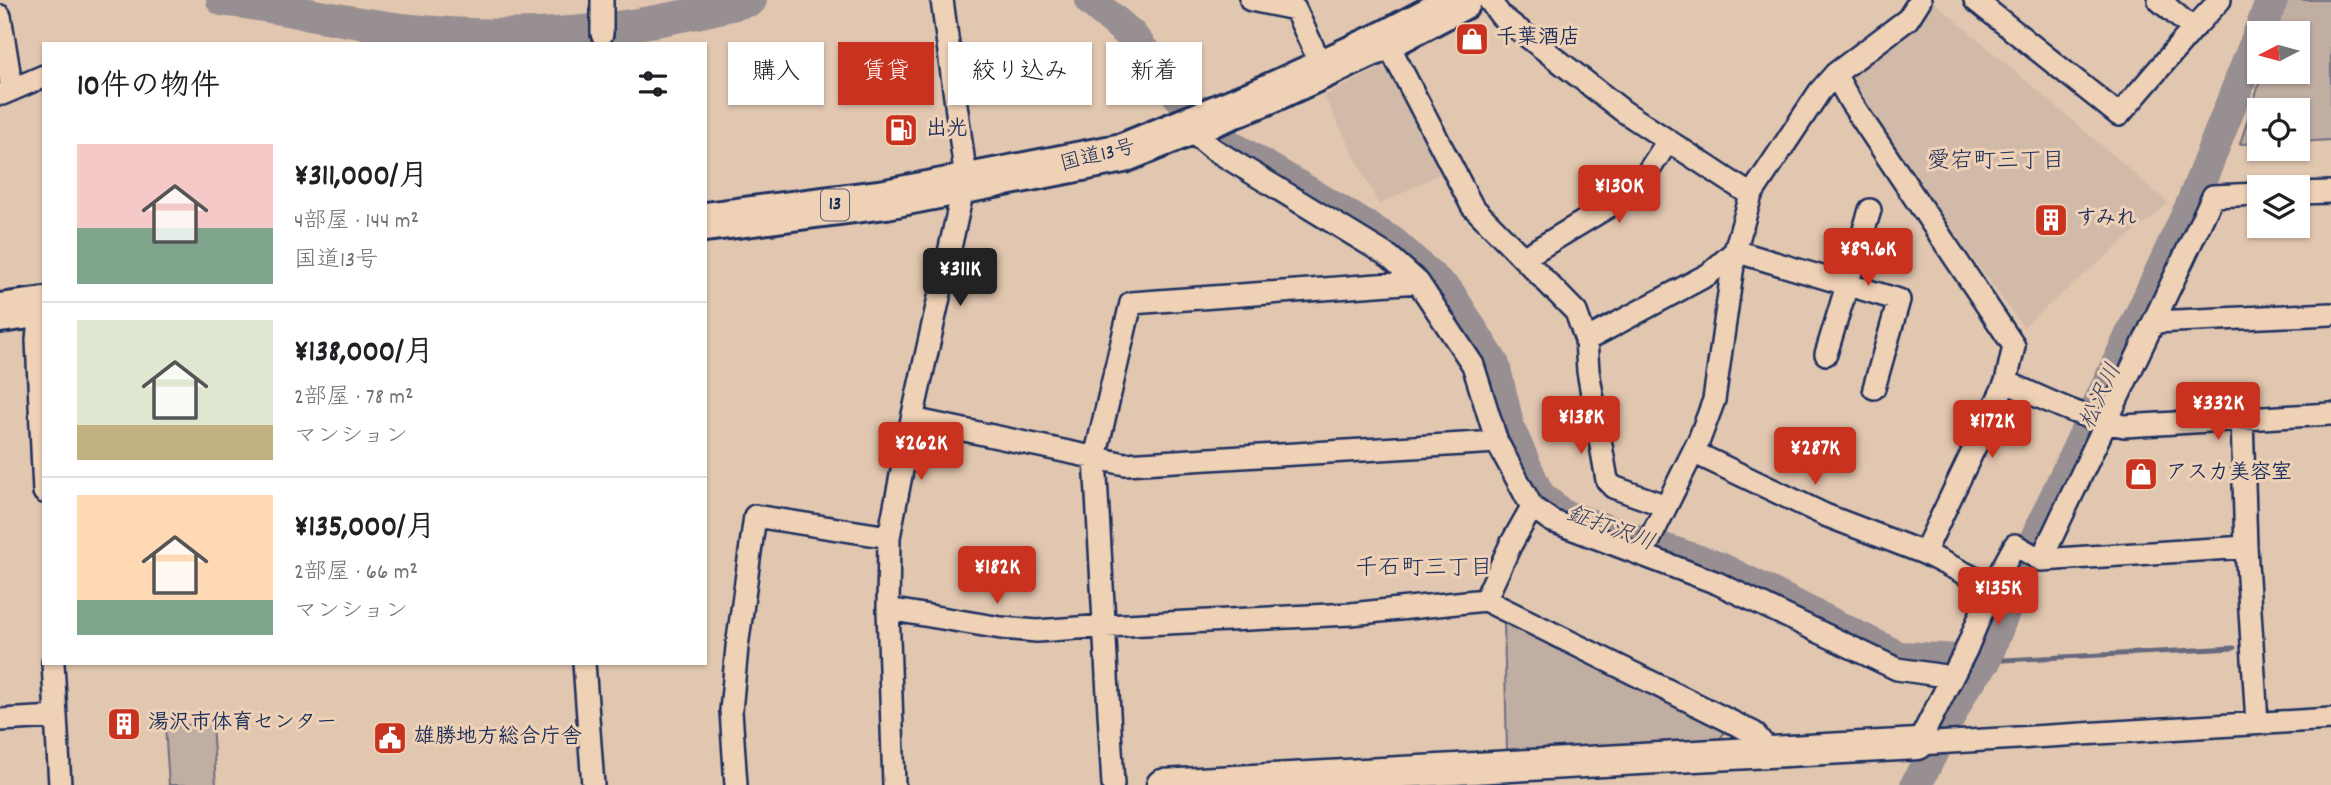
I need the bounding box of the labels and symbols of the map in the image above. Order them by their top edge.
shop icon: 千葉酒店 [1453,20,1491,58]
north arrow [2247,21,2310,84]
place label: 千葉酒店 [1496,24,1580,54]
fuel station icon: 出光 [882,111,920,149]
place label: 出光 [926,115,968,145]
street label: 国道13号 [1057,133,1139,181]
district label: 愛宕町三丁目 [1927,146,2065,179]
pin: ¥130K [1570,166,1668,225]
road number: 13 [821,190,849,220]
building icon: すみれ [2032,201,2070,239]
place label: すみれ [2076,205,2137,235]
pin: ¥89.6K [1811,229,1925,288]
pin: ¥311K [911,248,1009,308]
water label: 松沢川 [2072,359,2132,435]
pin: ¥332K [2169,382,2267,442]
pin: ¥138K [1532,396,1630,456]
pin: ¥172K [1943,400,2041,460]
pin: ¥262K [872,422,970,482]
pin: ¥287K [1766,428,1864,487]
shop icon: アスカ美容室 [2122,455,2160,493]
place label: アスカ美容室 [2166,459,2292,489]
water label: 鉦打沢川 [1561,499,1659,561]
pin: ¥182K [948,546,1046,606]
district label: 千石町三丁目 [1355,553,1493,586]
pin: ¥135K [1949,568,2047,627]
building icon: 湯沢市体育センター [105,705,143,743]
place label: 湯沢市体育センター [148,709,337,739]
public building icon: 雄勝地方総合庁舎 [371,719,409,757]
place label: 雄勝地方総合庁舎 [414,723,582,753]

